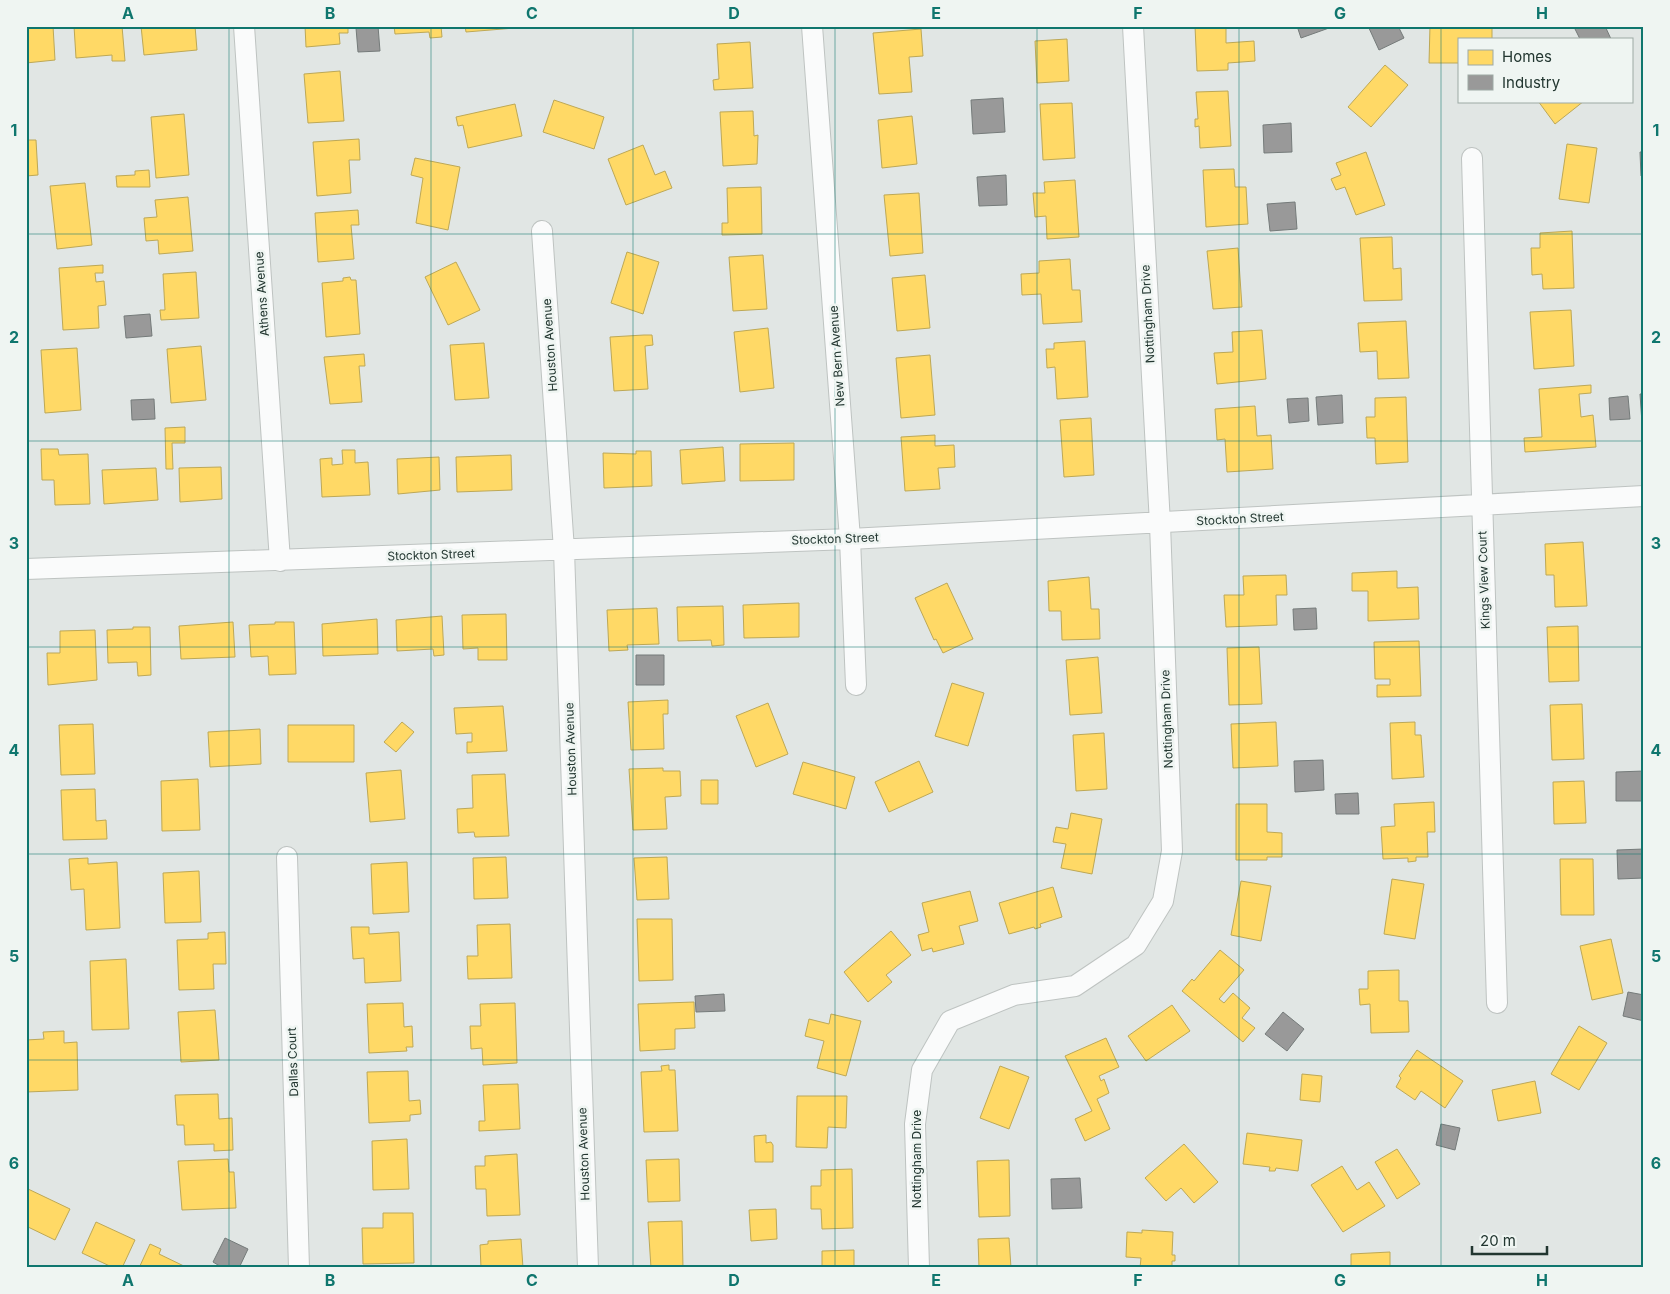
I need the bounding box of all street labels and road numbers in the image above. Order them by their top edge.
street label: Athens Avenue [251,251,272,337]
street label: Nottingham Drive [1137,264,1158,364]
street label: Houston Avenue [539,298,560,392]
street label: New Bern Avenue [825,305,848,407]
street label: Stockton Street [1196,509,1284,528]
street label: Stockton Street [791,529,879,548]
street label: Kings View Court [1474,531,1493,629]
street label: Stockton Street [387,545,475,564]
street label: Nottingham Drive [1157,669,1176,769]
street label: Houston Avenue [561,702,580,796]
street label: Dallas Court [284,1027,301,1097]
street label: Houston Avenue [574,1107,593,1201]
street label: Nottingham Drive [909,1110,924,1208]

